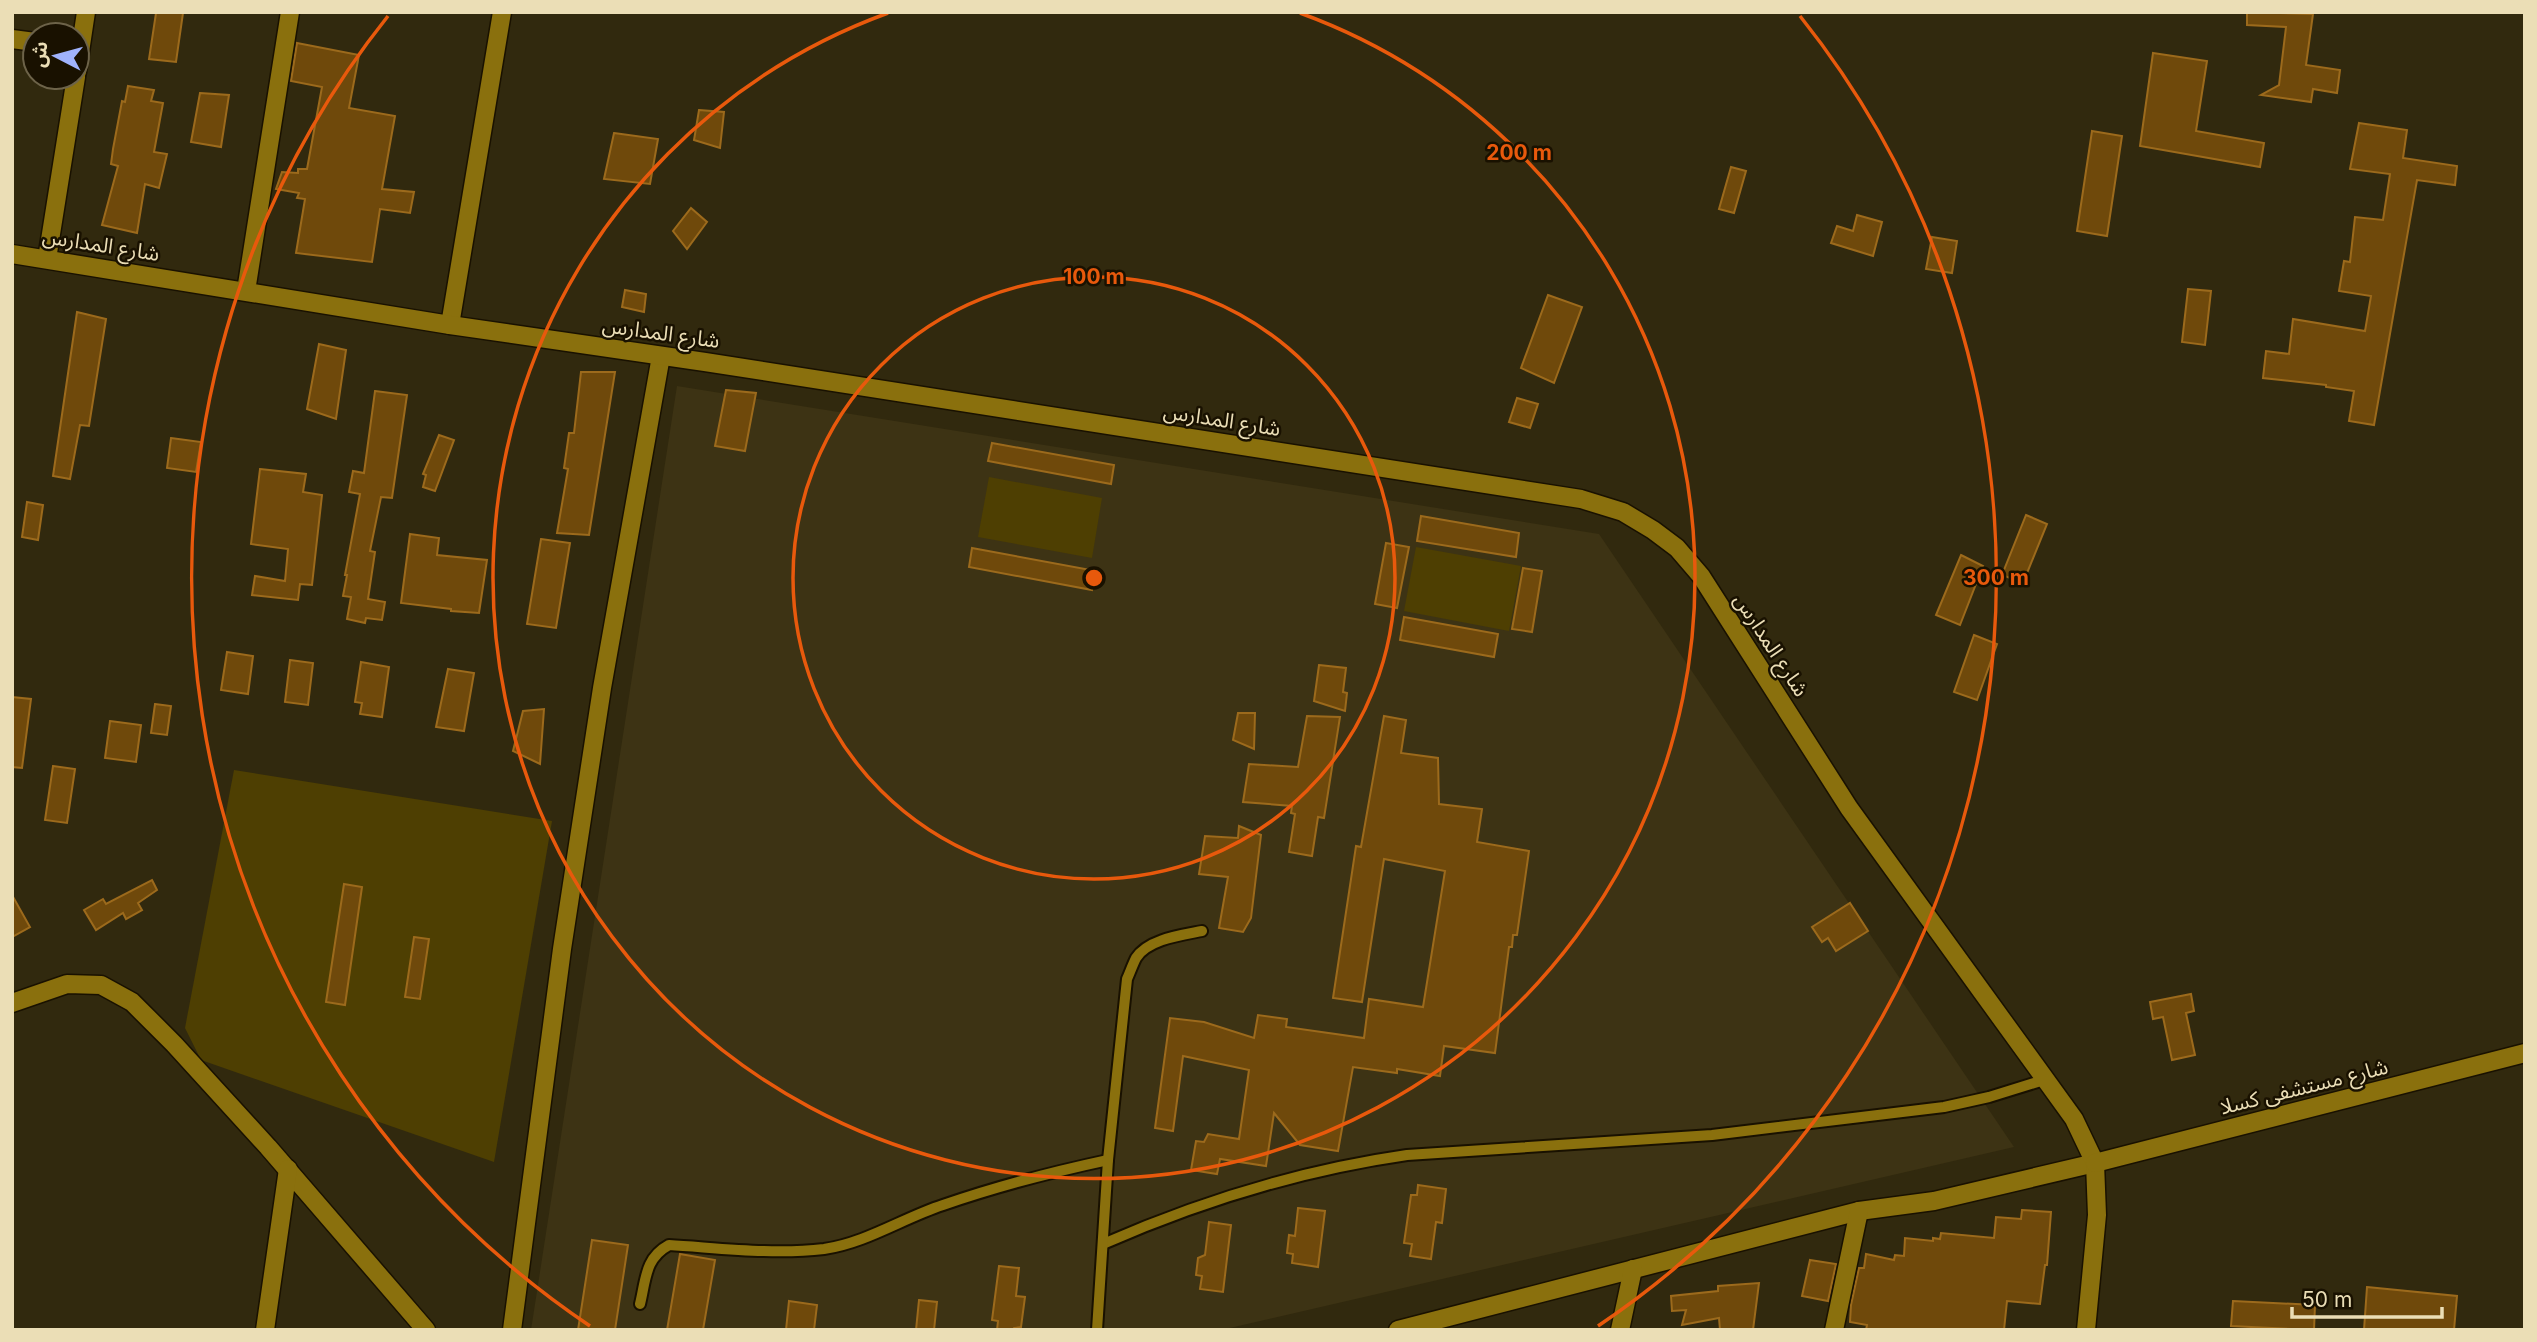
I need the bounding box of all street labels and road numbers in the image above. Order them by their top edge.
street label: شارع المدارس [40,223,161,269]
street label: شارع المدارس [600,312,721,356]
street label: شارع المدارس [1161,398,1282,444]
street label: شارع المدارس [1726,588,1814,703]
street label: شارع مستشفى كسلا [2217,1054,2391,1122]

